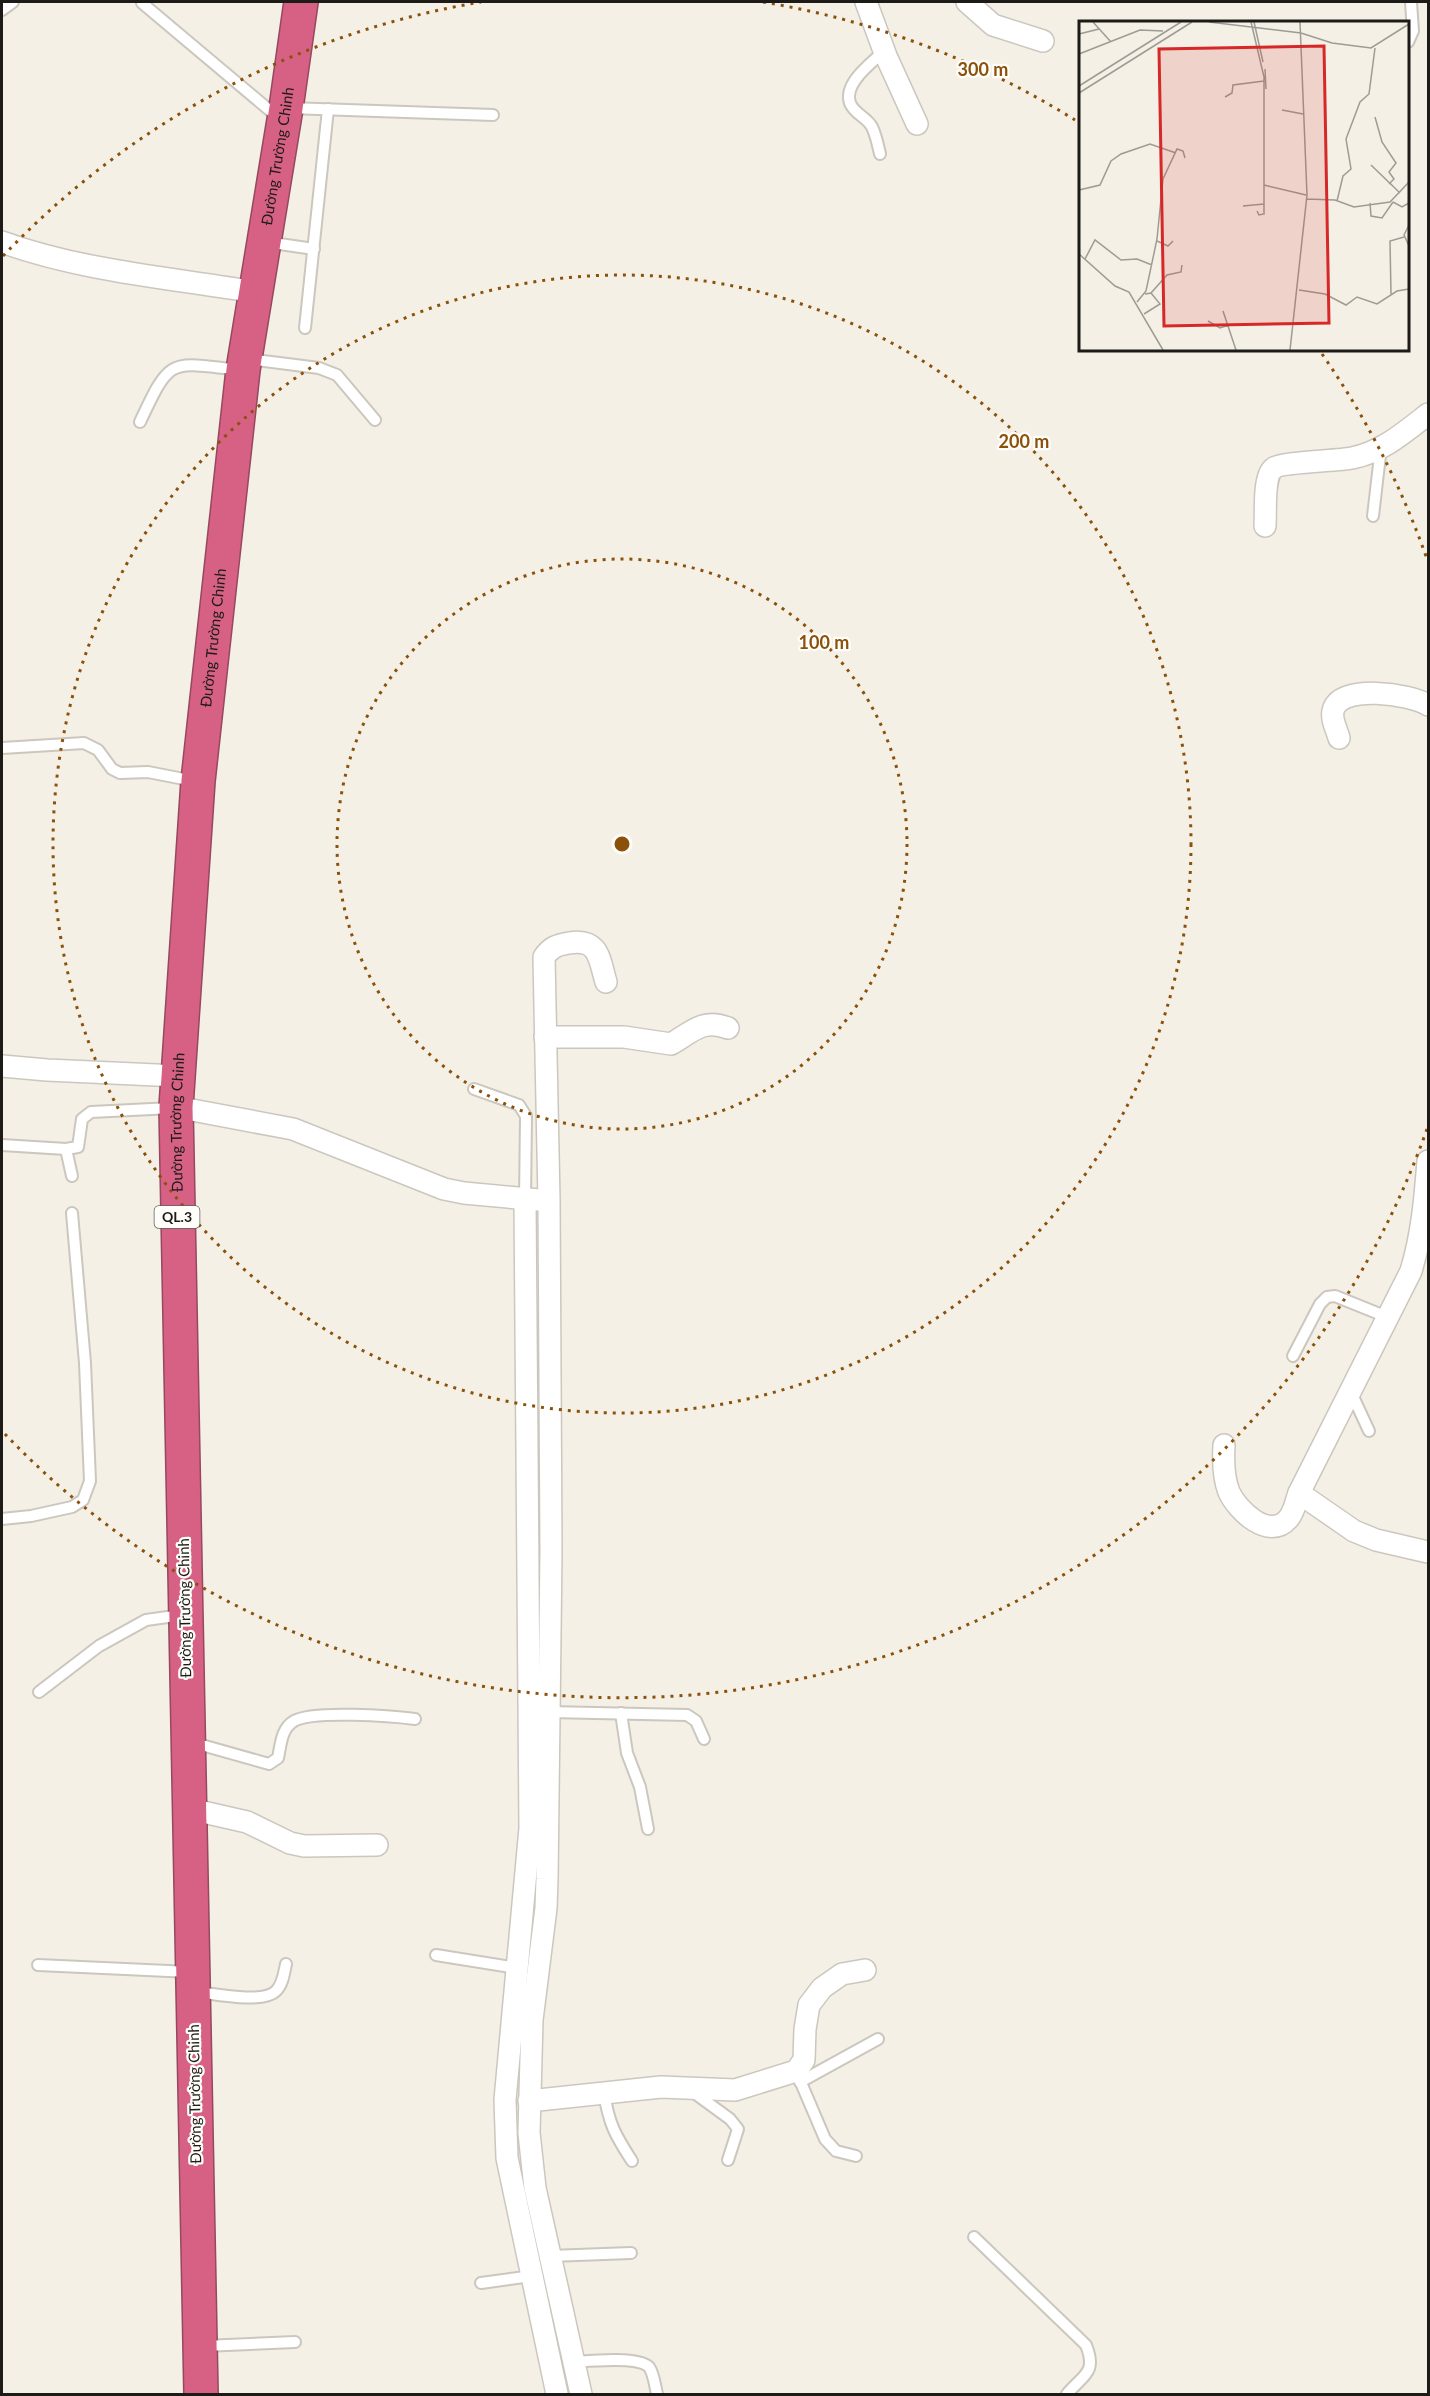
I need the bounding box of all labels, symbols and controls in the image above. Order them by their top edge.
inset map [1079,21,1409,351]
text: 300 m [958,58,1008,80]
street label: Đường Trường Chinh [257,86,297,227]
text: 200 m [999,430,1049,452]
street label: Đường Trường Chinh [196,567,229,708]
text: 100 m [799,631,849,653]
centre of rings [612,834,632,854]
street label: Đường Trường Chinh [166,1052,188,1192]
road number: QL.3 [154,1206,200,1228]
street label: Đường Trường Chinh [174,1538,194,1678]
street label: Đường Trường Chinh [184,2024,204,2164]

